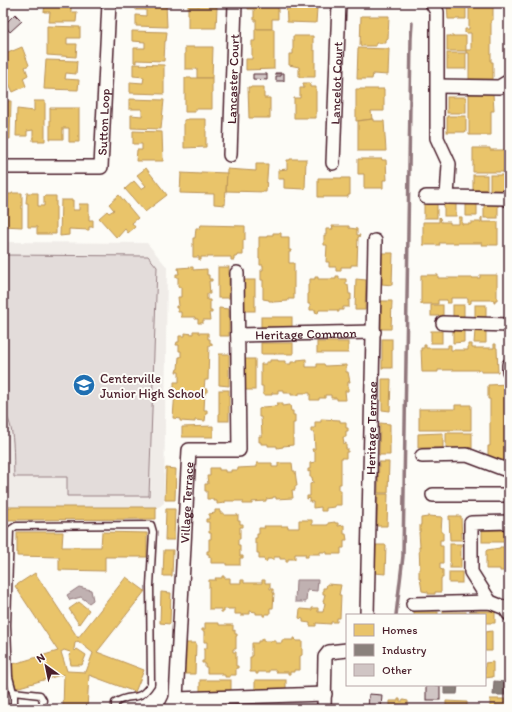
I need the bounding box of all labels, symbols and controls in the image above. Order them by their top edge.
street label: Lancaster Court [224,34,242,124]
street label: Lancelot Court [327,41,346,125]
street label: Sutton Loop [95,88,113,156]
street label: Heritage Common [255,325,358,343]
place label: Centerville Junior High School [100,371,205,401]
school or university icon: Centerville Junior High School [71,372,97,398]
street label: Heritage Terrace [363,381,380,475]
street label: Village Terrace [177,461,196,544]
legend [346,614,486,686]
text: Homes [382,623,418,637]
text: Industry [382,643,427,657]
north arrow [26,646,66,686]
text: N [34,651,47,666]
text: Other [382,663,412,677]

